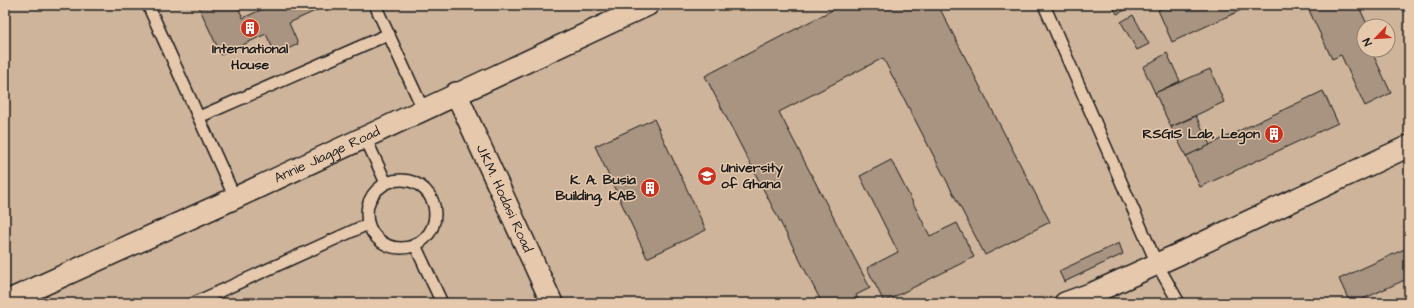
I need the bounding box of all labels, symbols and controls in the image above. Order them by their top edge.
building icon: International House [239,17,261,39]
north arrow [1356,18,1396,58]
text: N [1359,36,1376,48]
place label: International House [212,39,289,75]
street label: Annie Jiagge Road [271,122,383,188]
building icon: RSGIS Lab, Legon [1263,123,1285,145]
place label: RSGIS Lab, Legon [1142,124,1260,145]
street label: J.K.M. Hodasi Road [471,141,538,256]
place label: University of Ghana [721,158,783,194]
school or university icon: University of Ghana [696,165,718,187]
place label: K. A. Busia Building, KAB [556,170,637,207]
building icon: K. A. Busia Building, KAB [639,177,661,199]

